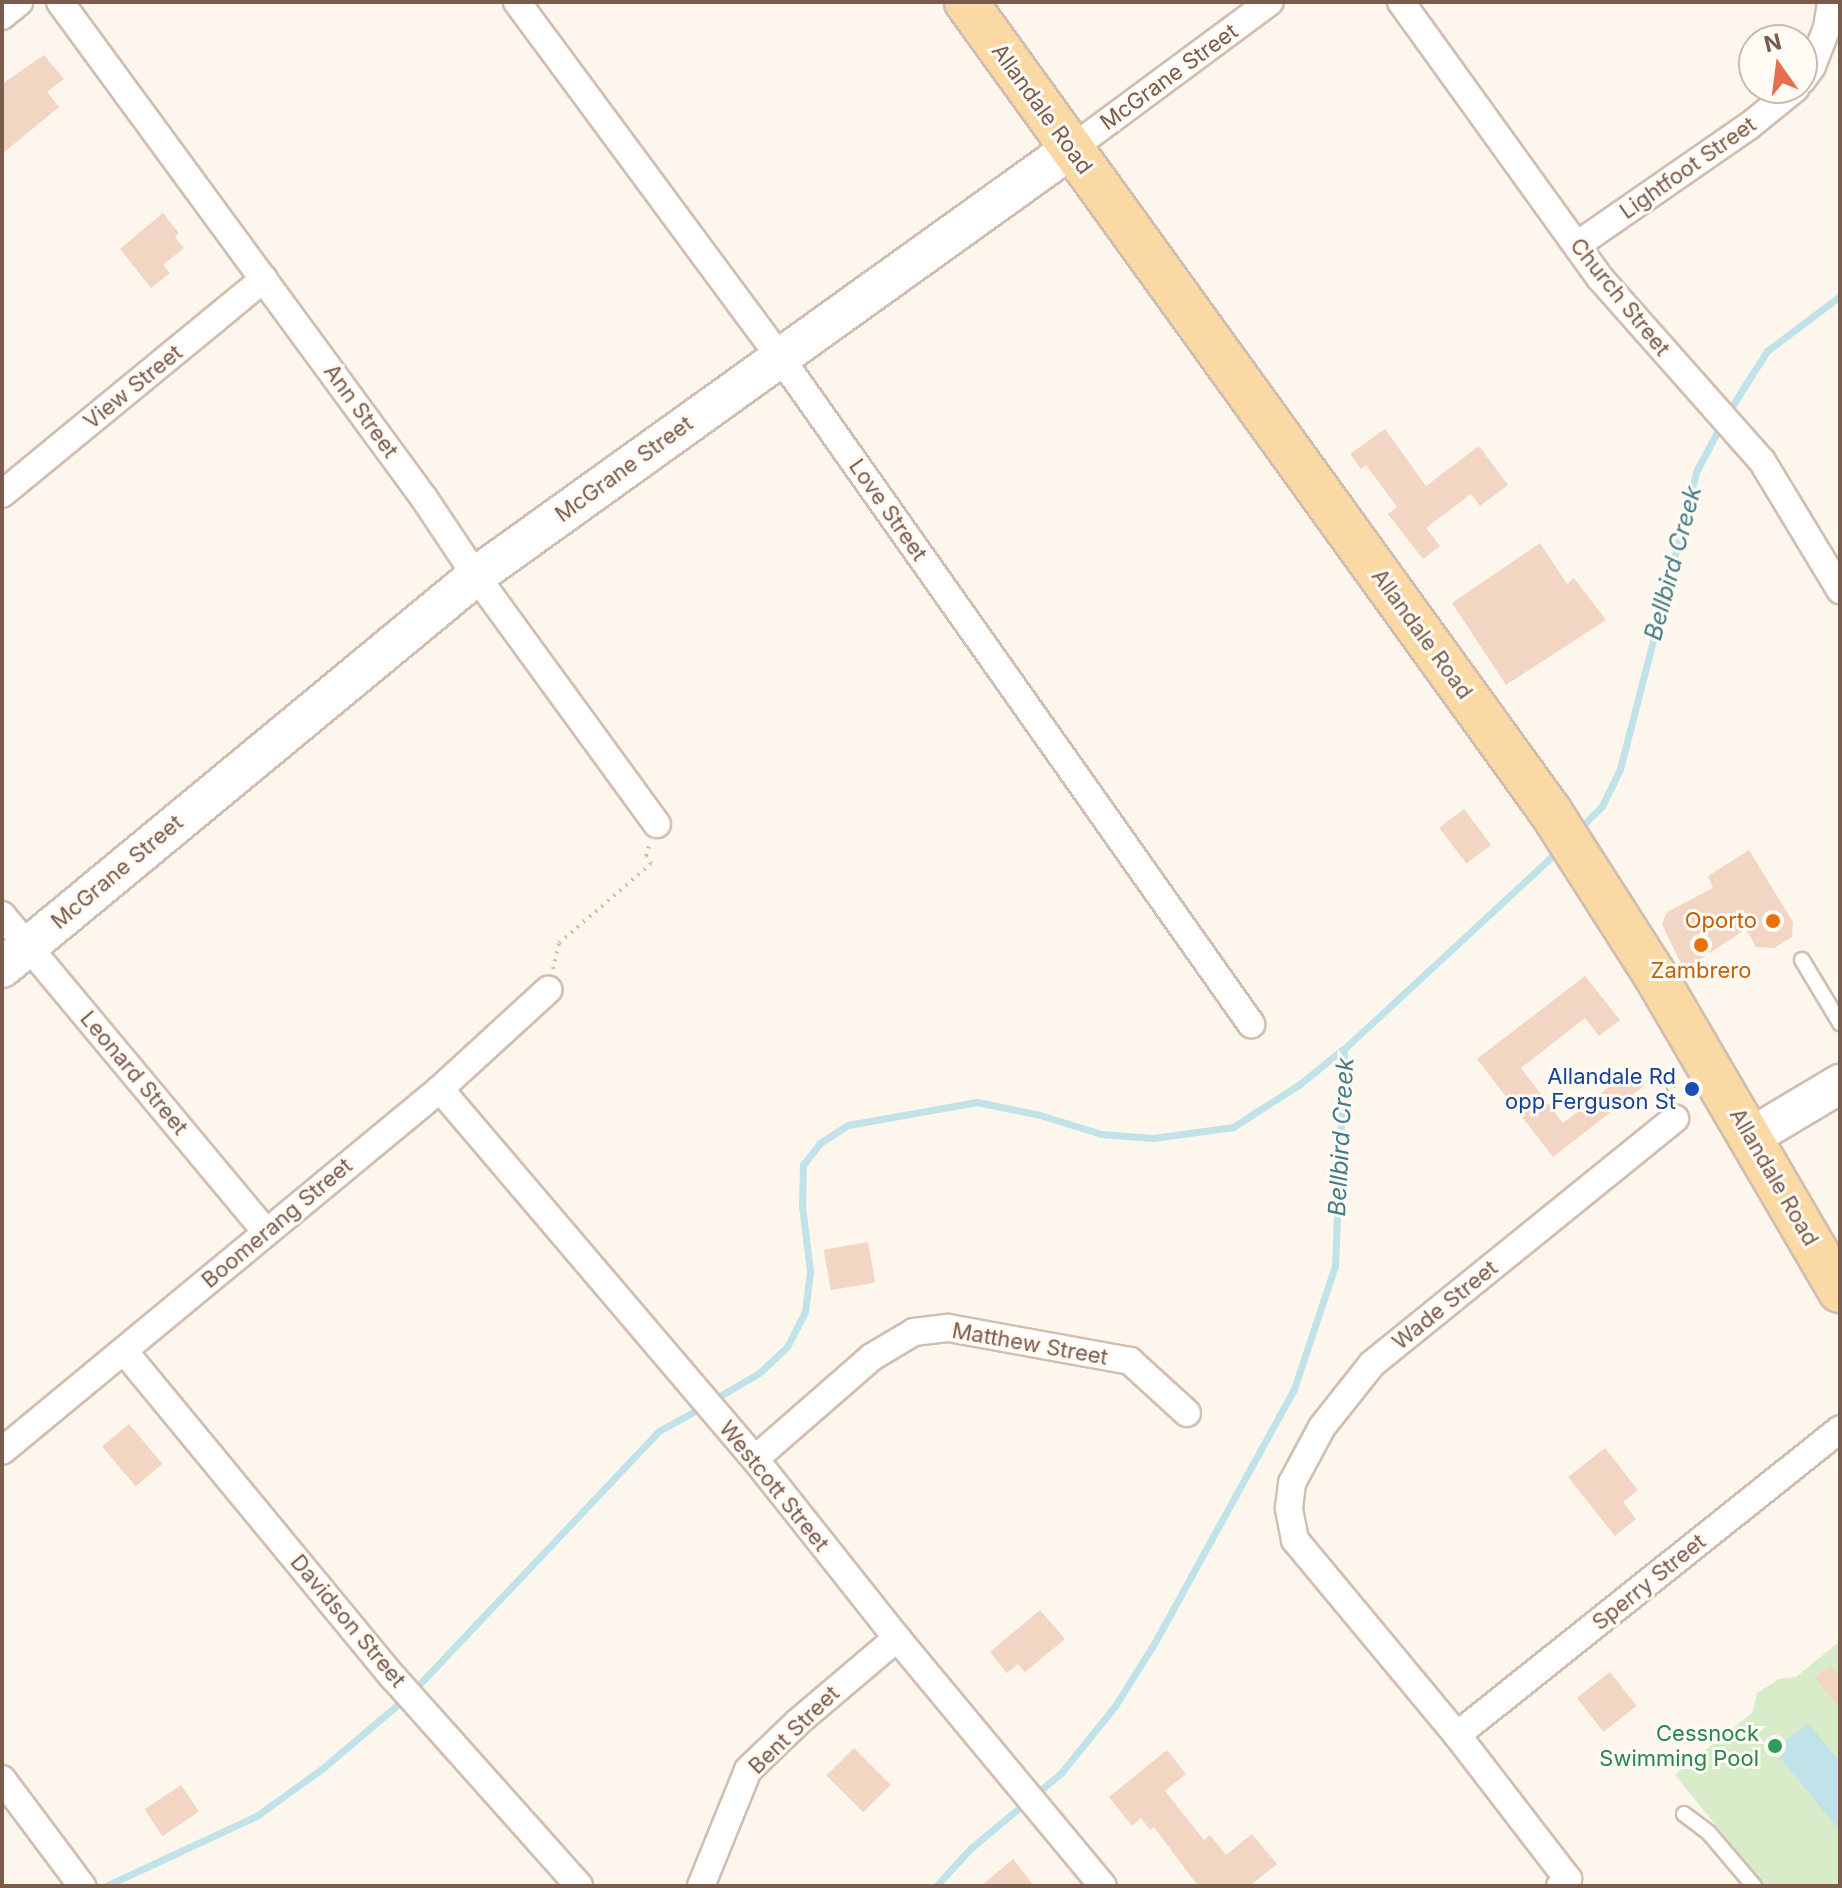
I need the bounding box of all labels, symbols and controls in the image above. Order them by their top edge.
street label: McGrane Street [1095,18,1243,136]
north arrow [1738,24,1818,104]
text: N [1761,28,1784,57]
street label: Allandale Road [986,39,1098,179]
street label: Lightfoot Street [1615,111,1761,225]
street label: Church Street [1564,233,1676,361]
street label: View Street [78,339,188,435]
street label: Ann Street [318,359,404,463]
street label: McGrane Street [550,410,698,528]
street label: Love Street [843,454,933,566]
water label: Bellbird Creek [1639,483,1707,643]
street label: Allandale Road [1366,564,1478,704]
street label: McGrane Street [46,809,188,935]
place label: Oporto [1685,908,1757,934]
marker: Oporto [1764,912,1782,930]
marker: Zambrero [1692,936,1710,954]
place label: Zambrero [1651,958,1751,984]
street label: Leonard Street [75,1006,193,1140]
water label: Bellbird Creek [1322,1057,1360,1217]
place label: Allandale Rd opp Ferguson St [1505,1063,1676,1114]
marker: Allandale Rd opp Ferguson St [1683,1080,1701,1098]
street label: Allandale Road [1724,1104,1824,1250]
street label: Boomerang Street [196,1152,358,1294]
street label: Wade Street [1387,1255,1503,1355]
street label: Matthew Street [950,1317,1110,1371]
street label: Westcott Street [713,1416,835,1556]
street label: Sperry Street [1587,1528,1711,1636]
street label: Davidson Street [285,1549,411,1693]
street label: Bent Street [743,1680,845,1780]
place label: Cessnock Swimming Pool [1599,1720,1759,1772]
marker: Cessnock Swimming Pool [1766,1737,1784,1755]

